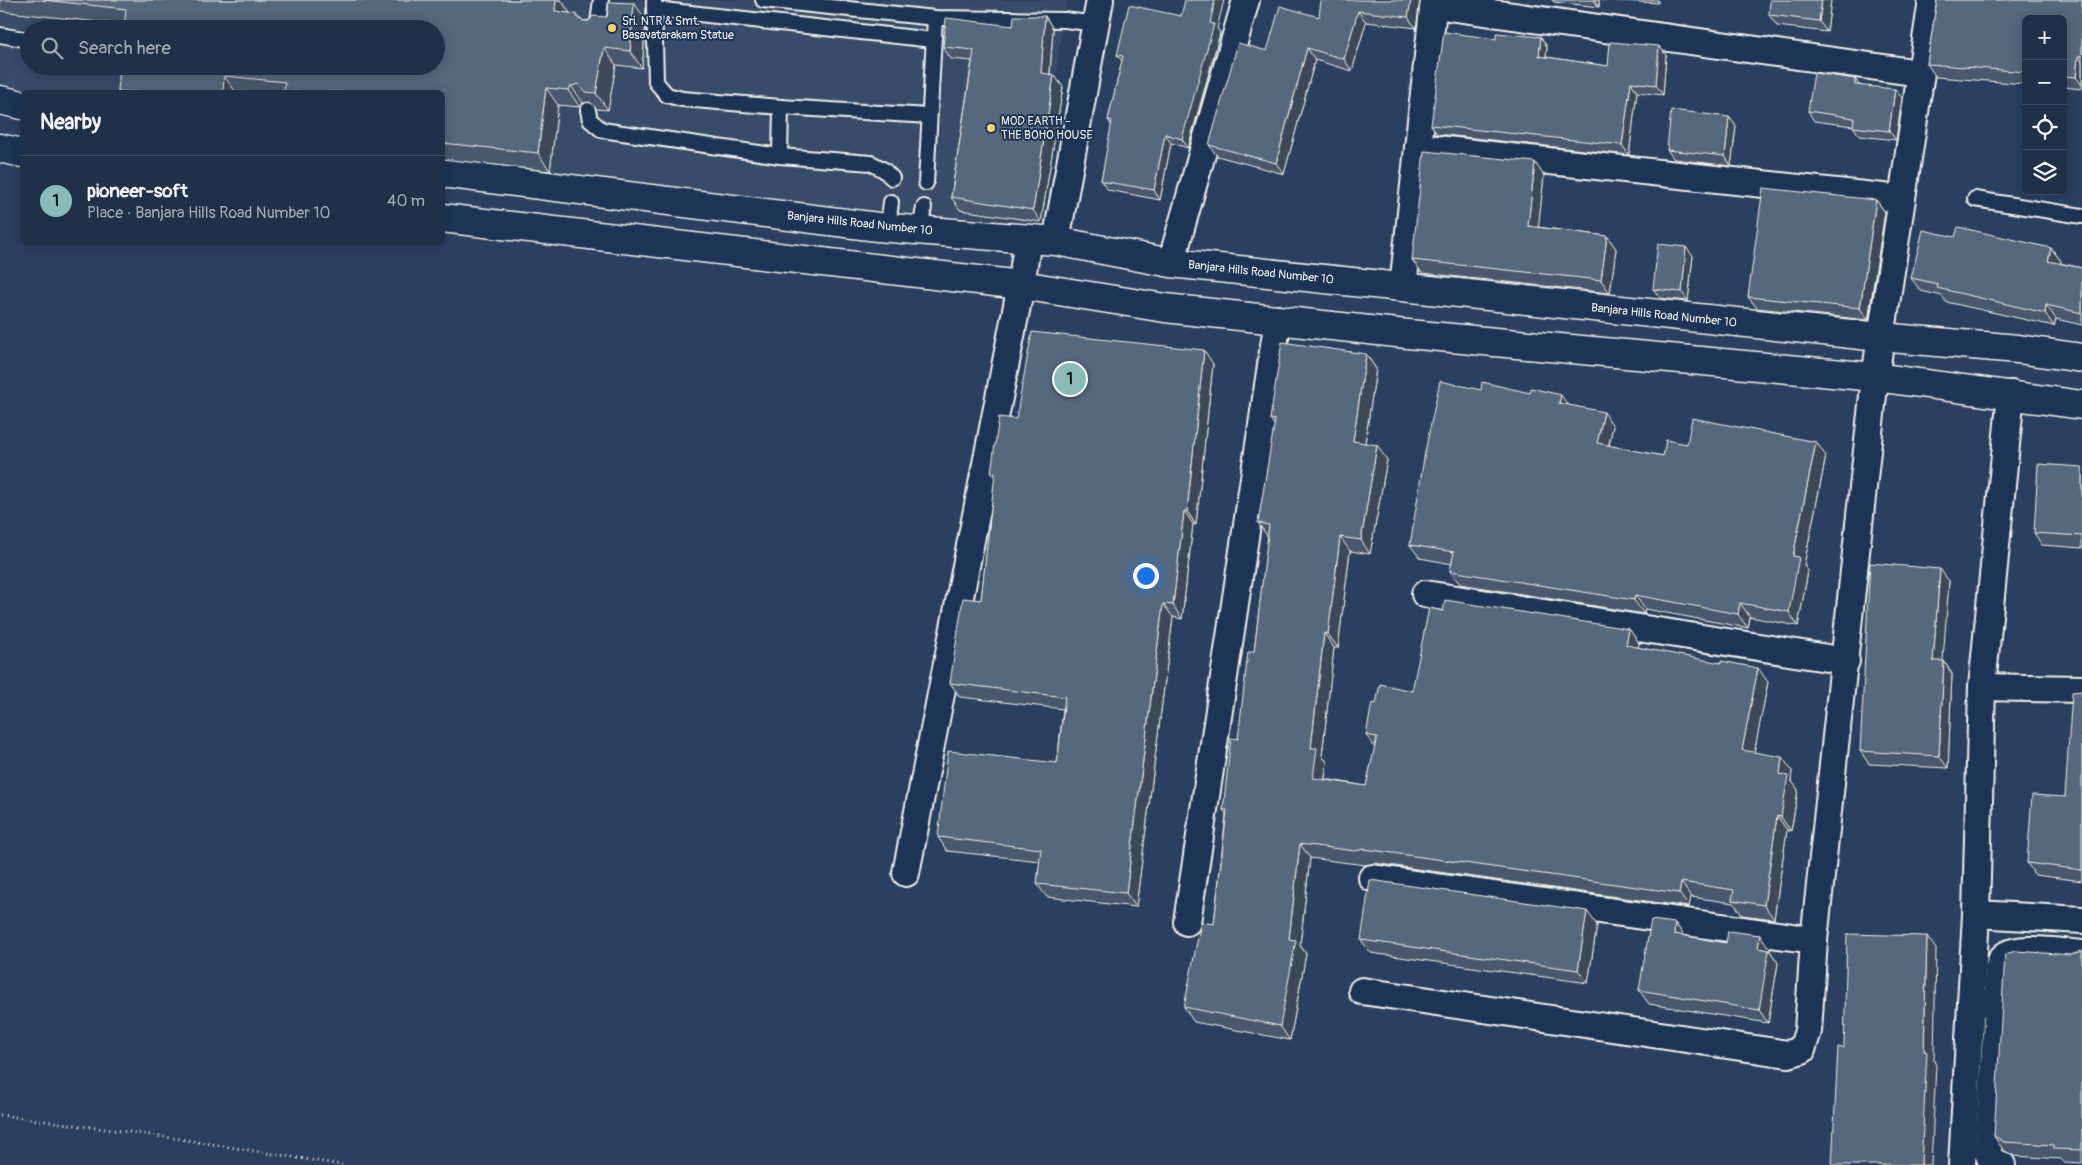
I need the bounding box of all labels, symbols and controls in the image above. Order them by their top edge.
place label: Sri. NTR & Smt. Basavatarakam Statue [622,14,734,43]
map controls [2022,15,2067,195]
button: + [2022,15,2067,60]
search box [20,20,445,75]
marker: Sri. NTR & Smt. Basavatarakam Statue [606,22,618,34]
icon: search [38,34,66,62]
text: Search here [78,36,171,60]
button: − [2022,60,2067,105]
button: locate [2022,105,2067,150]
text: Nearby [40,109,101,136]
place label: MOD EARTH - THE BOHO HOUSE [1001,114,1093,143]
marker: MOD EARTH - THE BOHO HOUSE [985,122,997,134]
button: layers [2022,150,2067,195]
text: pioneer-soft [87,179,188,203]
text: 1 [53,191,59,211]
text: 40 m [387,191,425,211]
text: Place · Banjara Hills Road Number 10 [87,203,331,223]
street label: Banjara Hills Road Number 10 [786,208,934,239]
street label: Banjara Hills Road Number 10 [1187,257,1335,288]
street label: Banjara Hills Road Number 10 [1590,300,1738,331]
pin: 1 [1054,360,1086,398]
your location [1133,563,1159,589]

